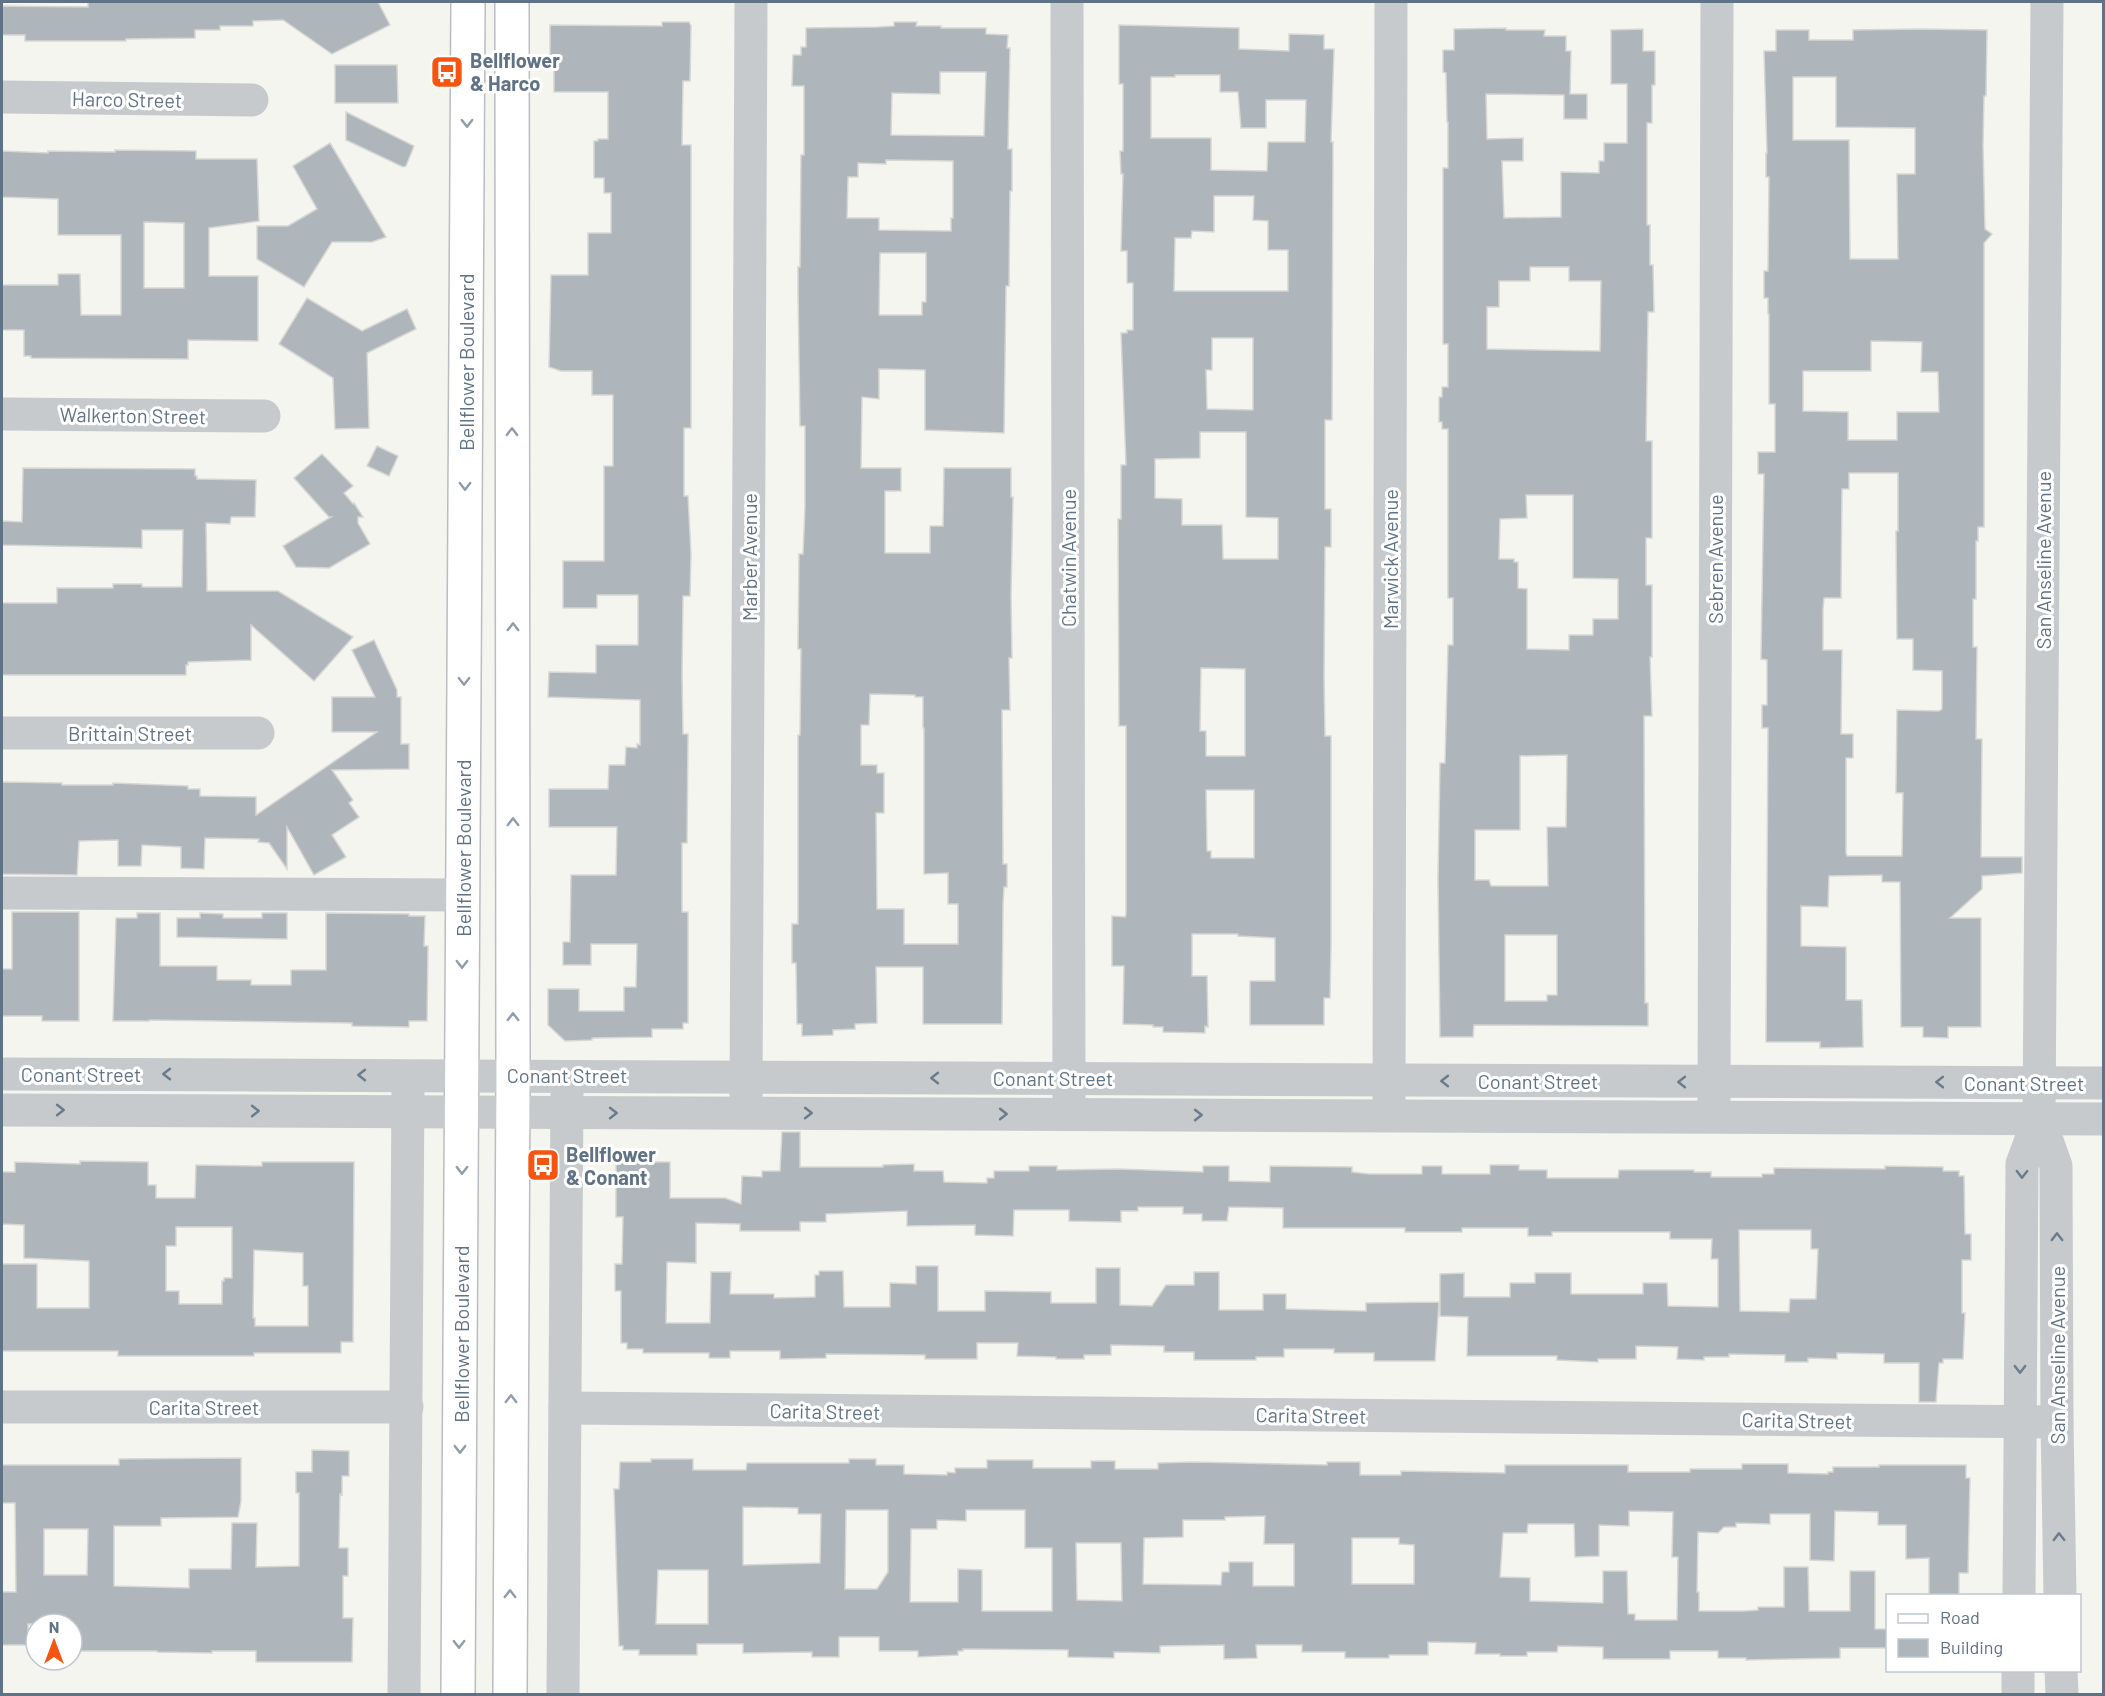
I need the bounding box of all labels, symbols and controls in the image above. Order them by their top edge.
place label: Bellflower & Harco [470,48,560,95]
bus stop icon: Bellflower & Harco [429,54,465,90]
street label: Harco Street [72,86,182,112]
one-way arrow [461,118,473,127]
street label: Bellflower Boulevard [454,273,478,451]
street label: Walkerton Street [60,402,206,428]
one-way arrow [506,427,518,436]
street label: San Anseline Avenue [2031,471,2055,649]
one-way arrow [459,481,471,490]
street label: Chatwin Avenue [1056,489,1080,627]
street label: Marwick Avenue [1378,489,1402,629]
street label: Marber Avenue [737,493,761,621]
street label: Sebren Avenue [1703,494,1727,624]
one-way arrow [507,622,519,631]
one-way arrow [458,676,470,685]
street label: Brittain Street [68,721,192,745]
street label: Bellflower Boulevard [451,759,475,937]
one-way arrow [507,817,519,826]
one-way arrow [456,960,468,969]
one-way arrow [507,1012,519,1021]
street label: Conant Street [21,1062,141,1086]
street label: Conant Street [507,1063,627,1087]
street label: Conant Street [993,1066,1113,1090]
one-way arrow [163,1068,172,1080]
one-way arrow [358,1069,367,1081]
street label: Conant Street [1478,1069,1598,1093]
street label: Conant Street [1964,1071,2084,1095]
one-way arrow [931,1072,940,1084]
one-way arrow [1441,1074,1450,1087]
one-way arrow [1678,1076,1687,1088]
one-way arrow [1936,1076,1945,1088]
one-way arrow [55,1104,64,1116]
one-way arrow [250,1105,259,1117]
one-way arrow [609,1106,618,1119]
one-way arrow [804,1107,813,1119]
one-way arrow [999,1108,1008,1120]
one-way arrow [1194,1109,1203,1121]
place label: Bellflower & Conant [566,1142,656,1189]
bus stop icon: Bellflower & Conant [525,1147,561,1183]
one-way arrow [456,1166,468,1175]
one-way arrow [2016,1169,2028,1178]
one-way arrow [2050,1233,2063,1242]
street label: Bellflower Boulevard [449,1245,473,1423]
street label: San Anseline Avenue [2045,1266,2069,1444]
one-way arrow [2014,1364,2026,1373]
street label: Carita Street [149,1395,259,1419]
one-way arrow [505,1395,517,1404]
street label: Carita Street [769,1398,881,1424]
street label: Carita Street [1255,1402,1367,1428]
street label: Carita Street [1741,1407,1853,1433]
one-way arrow [454,1445,466,1454]
one-way arrow [2053,1533,2065,1542]
one-way arrow [504,1590,516,1599]
legend [1886,1594,2081,1672]
text: Road [1940,1606,1980,1628]
north arrow [24,1612,84,1672]
text: N [49,1617,59,1636]
text: Building [1940,1636,2003,1658]
one-way arrow [453,1640,465,1649]

